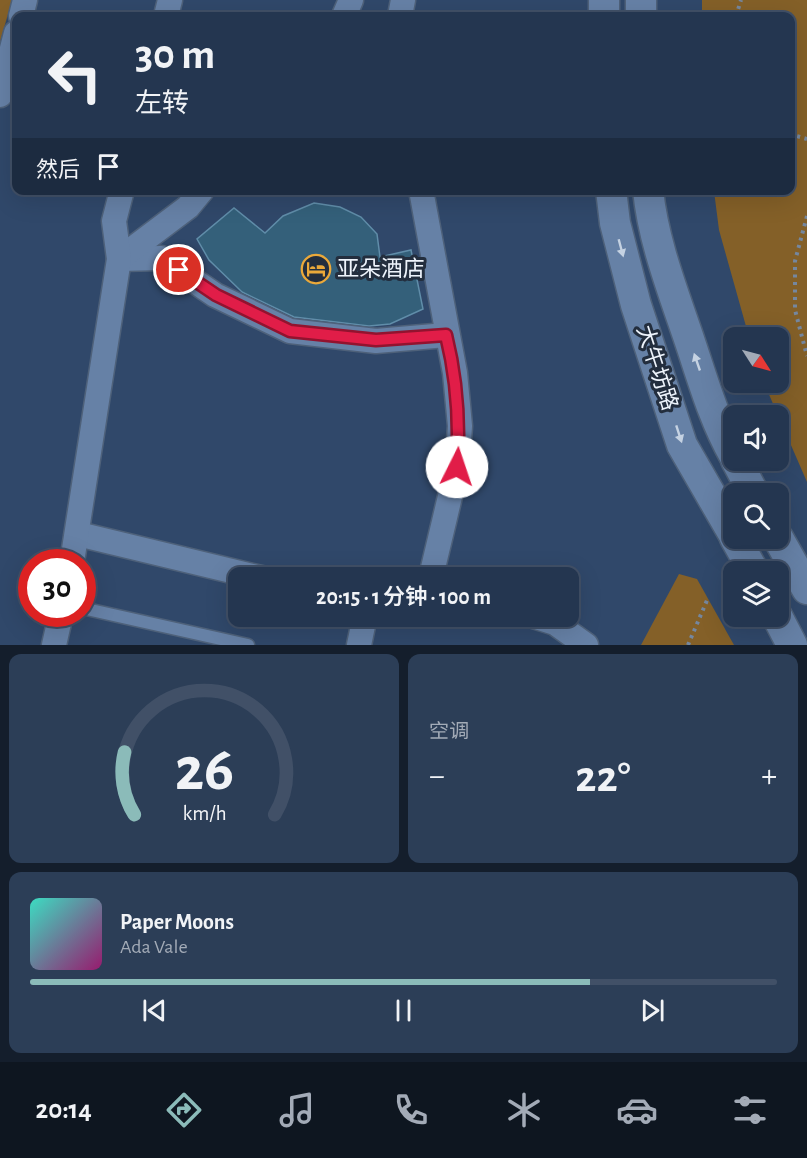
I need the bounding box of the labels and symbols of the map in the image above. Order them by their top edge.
one-way arrow [617,239,627,257]
pin [153,244,204,295]
hotel icon: 亚朵酒店 [300,253,332,285]
place label: 亚朵酒店 [337,257,425,280]
street label: 大牛坊路 [633,322,682,413]
north arrow [723,327,789,393]
one-way arrow [691,353,701,371]
one-way arrow [675,425,684,443]
position arrow [425,435,489,499]
speed limit sign: 30 [18,549,96,627]

